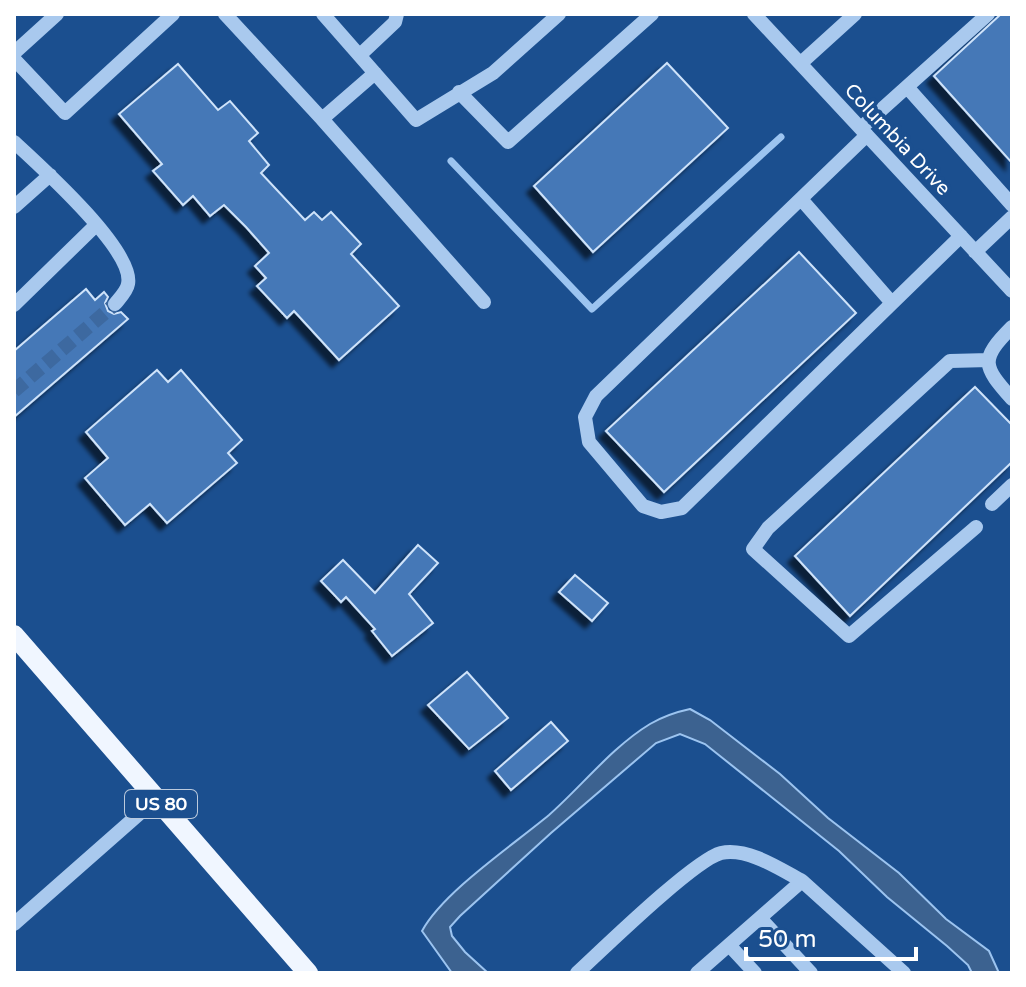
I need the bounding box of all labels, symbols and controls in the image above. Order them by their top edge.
street label: Columbia Drive [839,79,955,201]
road number: US 80 [125,790,197,818]
scale bar [746,911,916,961]
text: 50 m [758,925,816,954]

